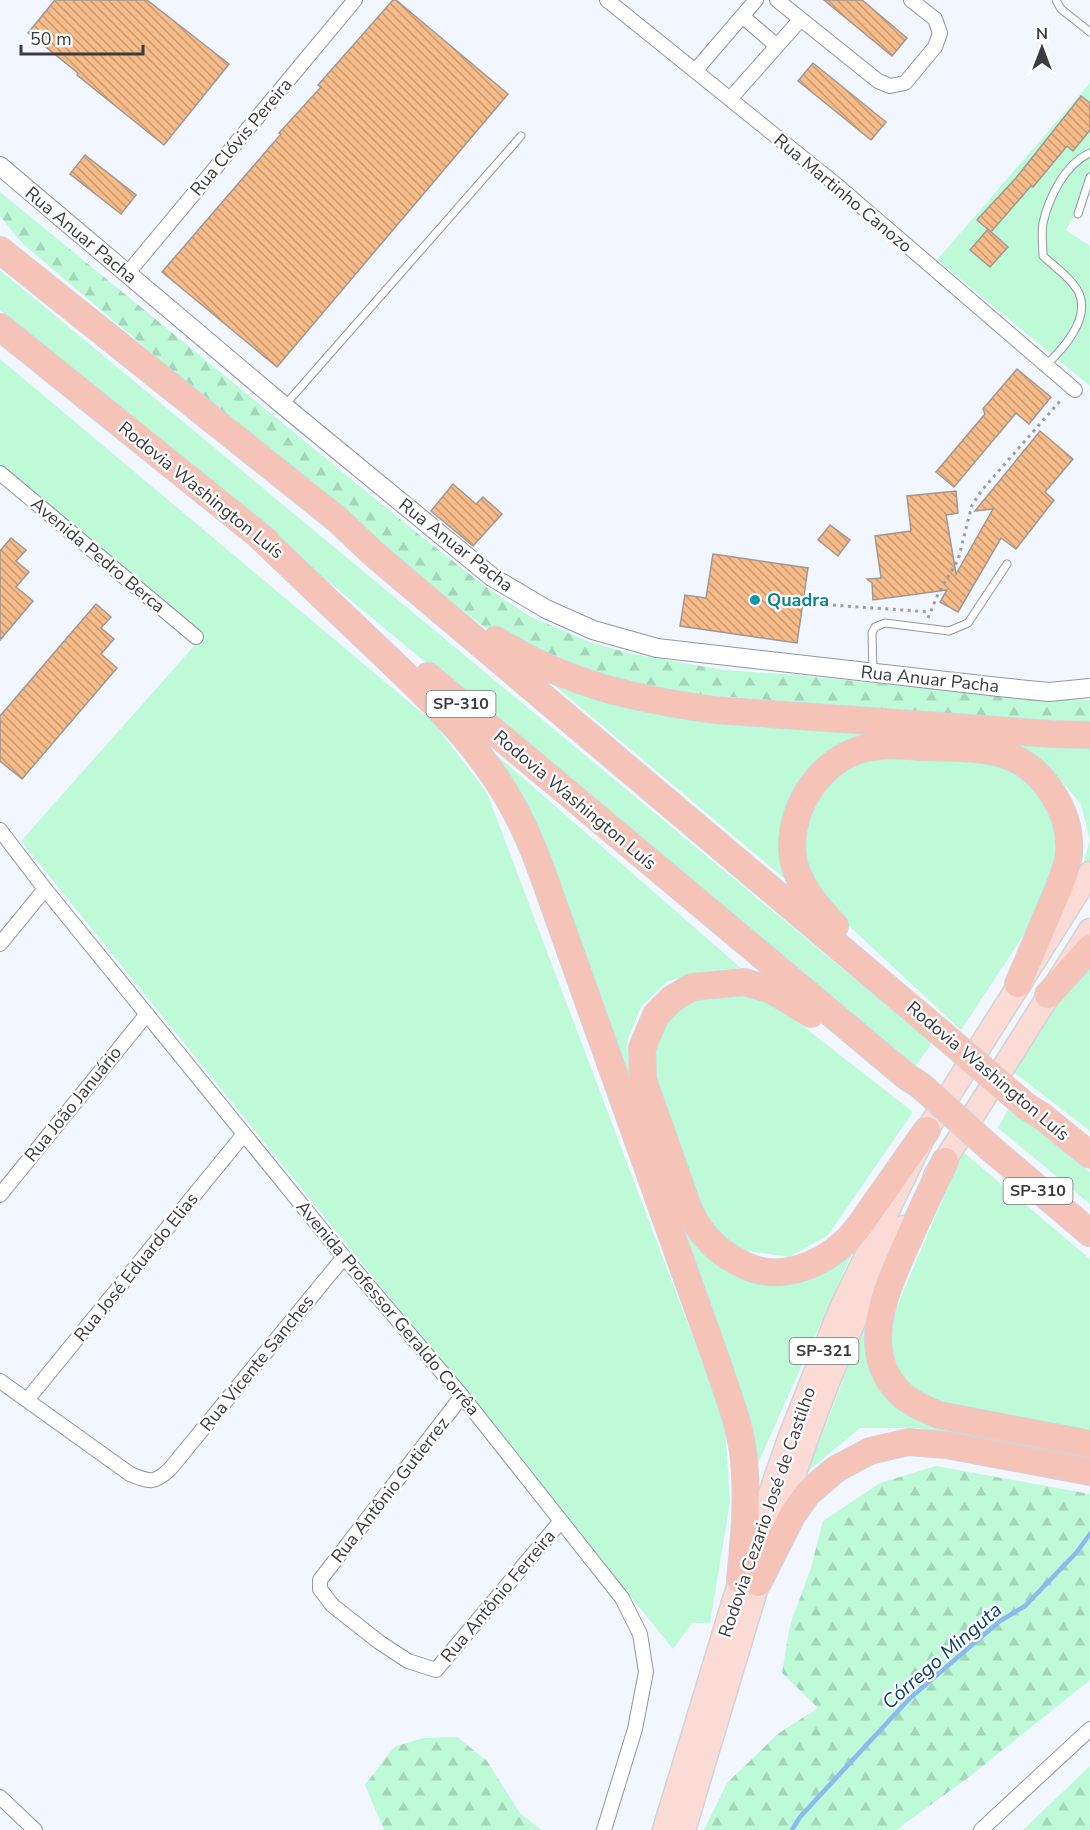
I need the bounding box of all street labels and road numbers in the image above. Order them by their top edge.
street label: Rua Clóvis Pereira [185,73,297,201]
street label: Rua Martinho Canozo [769,128,917,258]
street label: Rua Anuar Pacha [20,181,142,289]
street label: Rodovia Washington Luís [114,416,288,564]
street label: Avenida Pedro Berca [26,492,170,618]
street label: Rua Anuar Pacha [394,493,518,597]
street label: Rua Anuar Pacha [860,660,1000,698]
road number: SP-310 [426,691,496,717]
street label: Rodovia Washington Luís [489,725,661,875]
street label: Rodovia Washington Luís [902,996,1074,1146]
street label: Rua João Januário [19,1041,127,1167]
road number: SP-310 [1004,1178,1072,1204]
street label: Rua José Eduardo Elias [68,1187,204,1347]
street label: Avenida Professor Geraldo Corrêa [291,1195,485,1421]
street label: Rua Vicente Sanches [195,1290,319,1436]
road number: SP-321 [790,1338,858,1364]
street label: Rodovia Cezario José de Castilho [713,1384,821,1640]
street label: Rua Antônio Gutierrez [326,1412,454,1568]
street label: Rua Antônio Ferreira [435,1525,561,1667]

